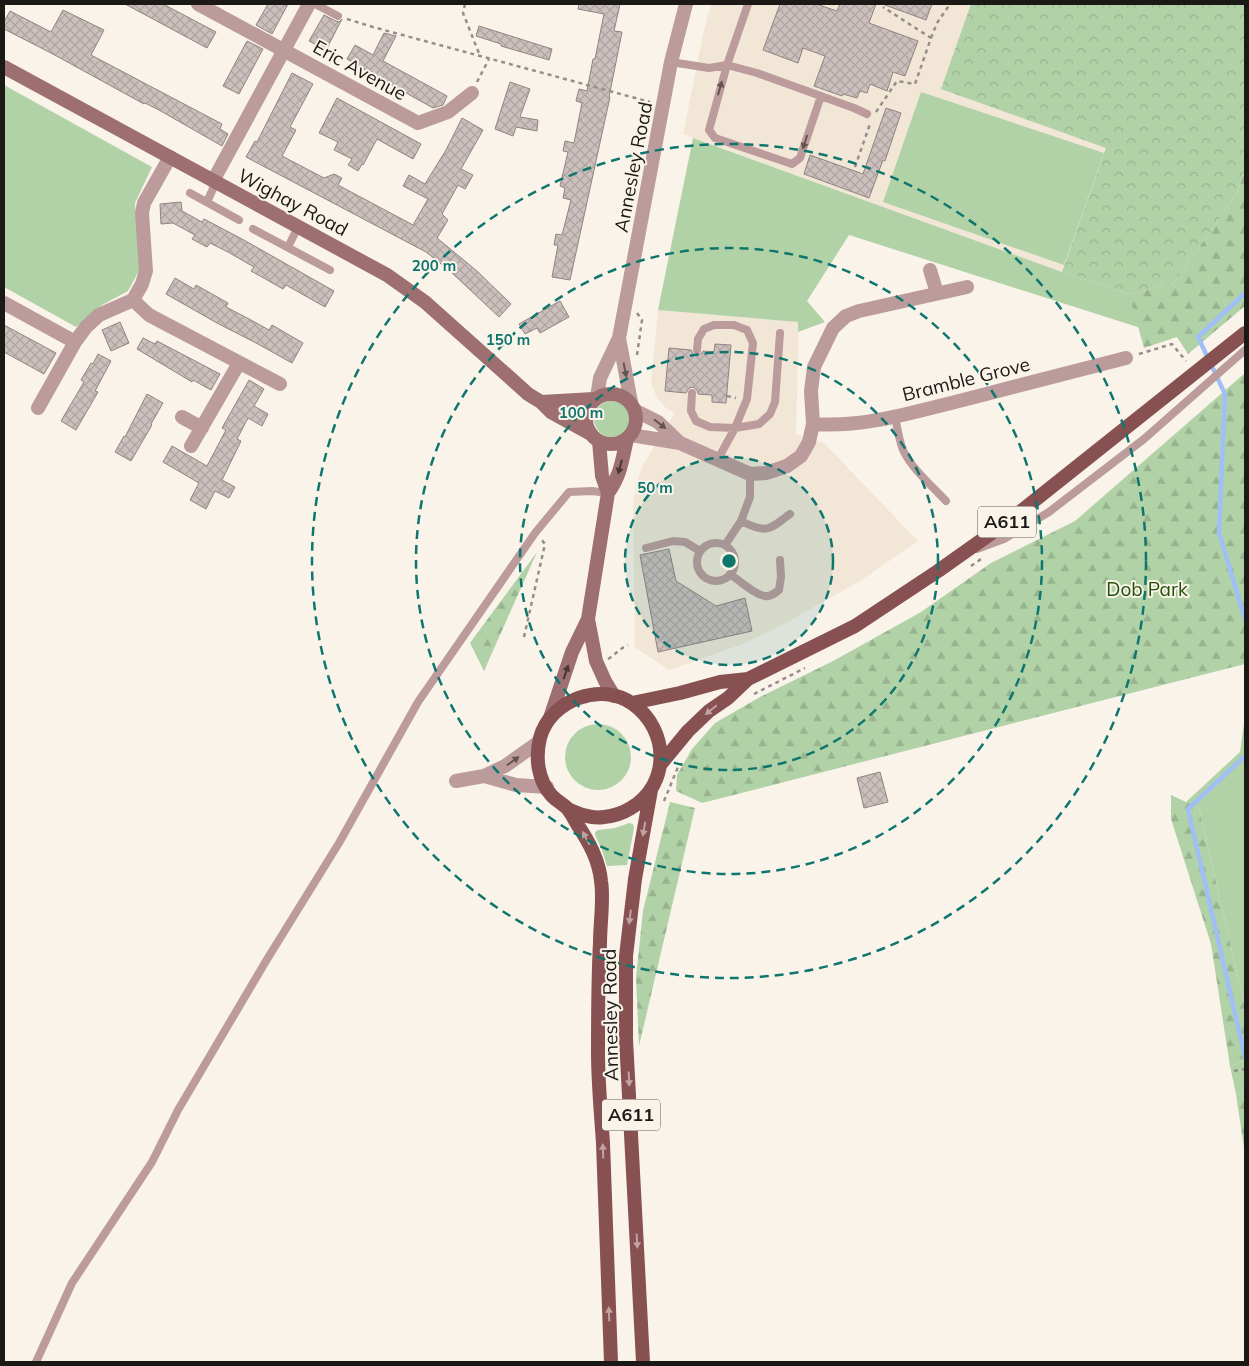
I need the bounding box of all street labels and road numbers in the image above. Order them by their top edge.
street label: Eric Avenue [309,35,411,105]
street label: Annesley Road [609,100,657,234]
street label: Wighay Road [234,163,352,241]
street label: Bramble Grove [900,352,1032,406]
road number: A611 [978,507,1036,538]
street label: Annesley Road [597,949,623,1081]
road number: A611 [602,1100,660,1130]

